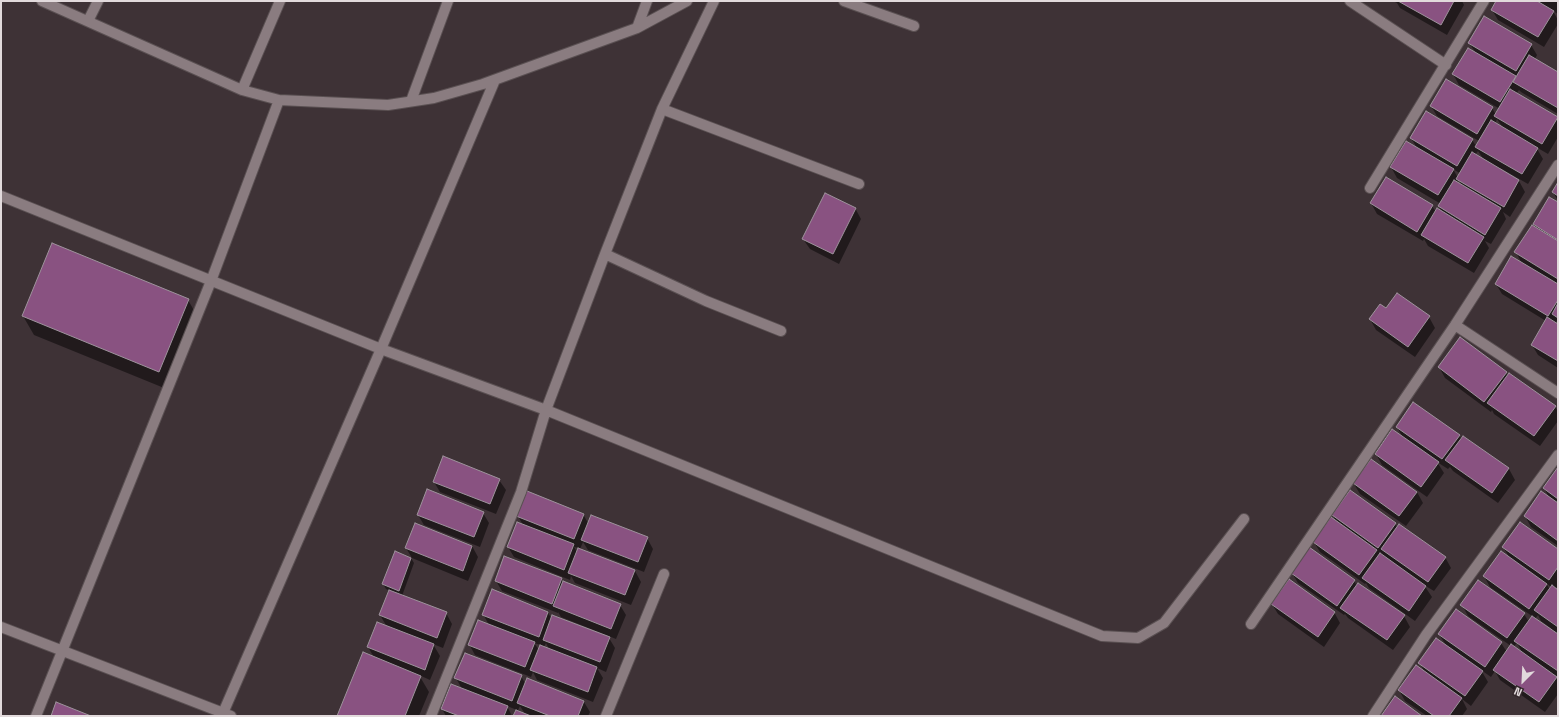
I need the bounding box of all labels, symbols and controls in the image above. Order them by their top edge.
north arrow [1503,661,1543,701]
text: N [1512,684,1524,700]

